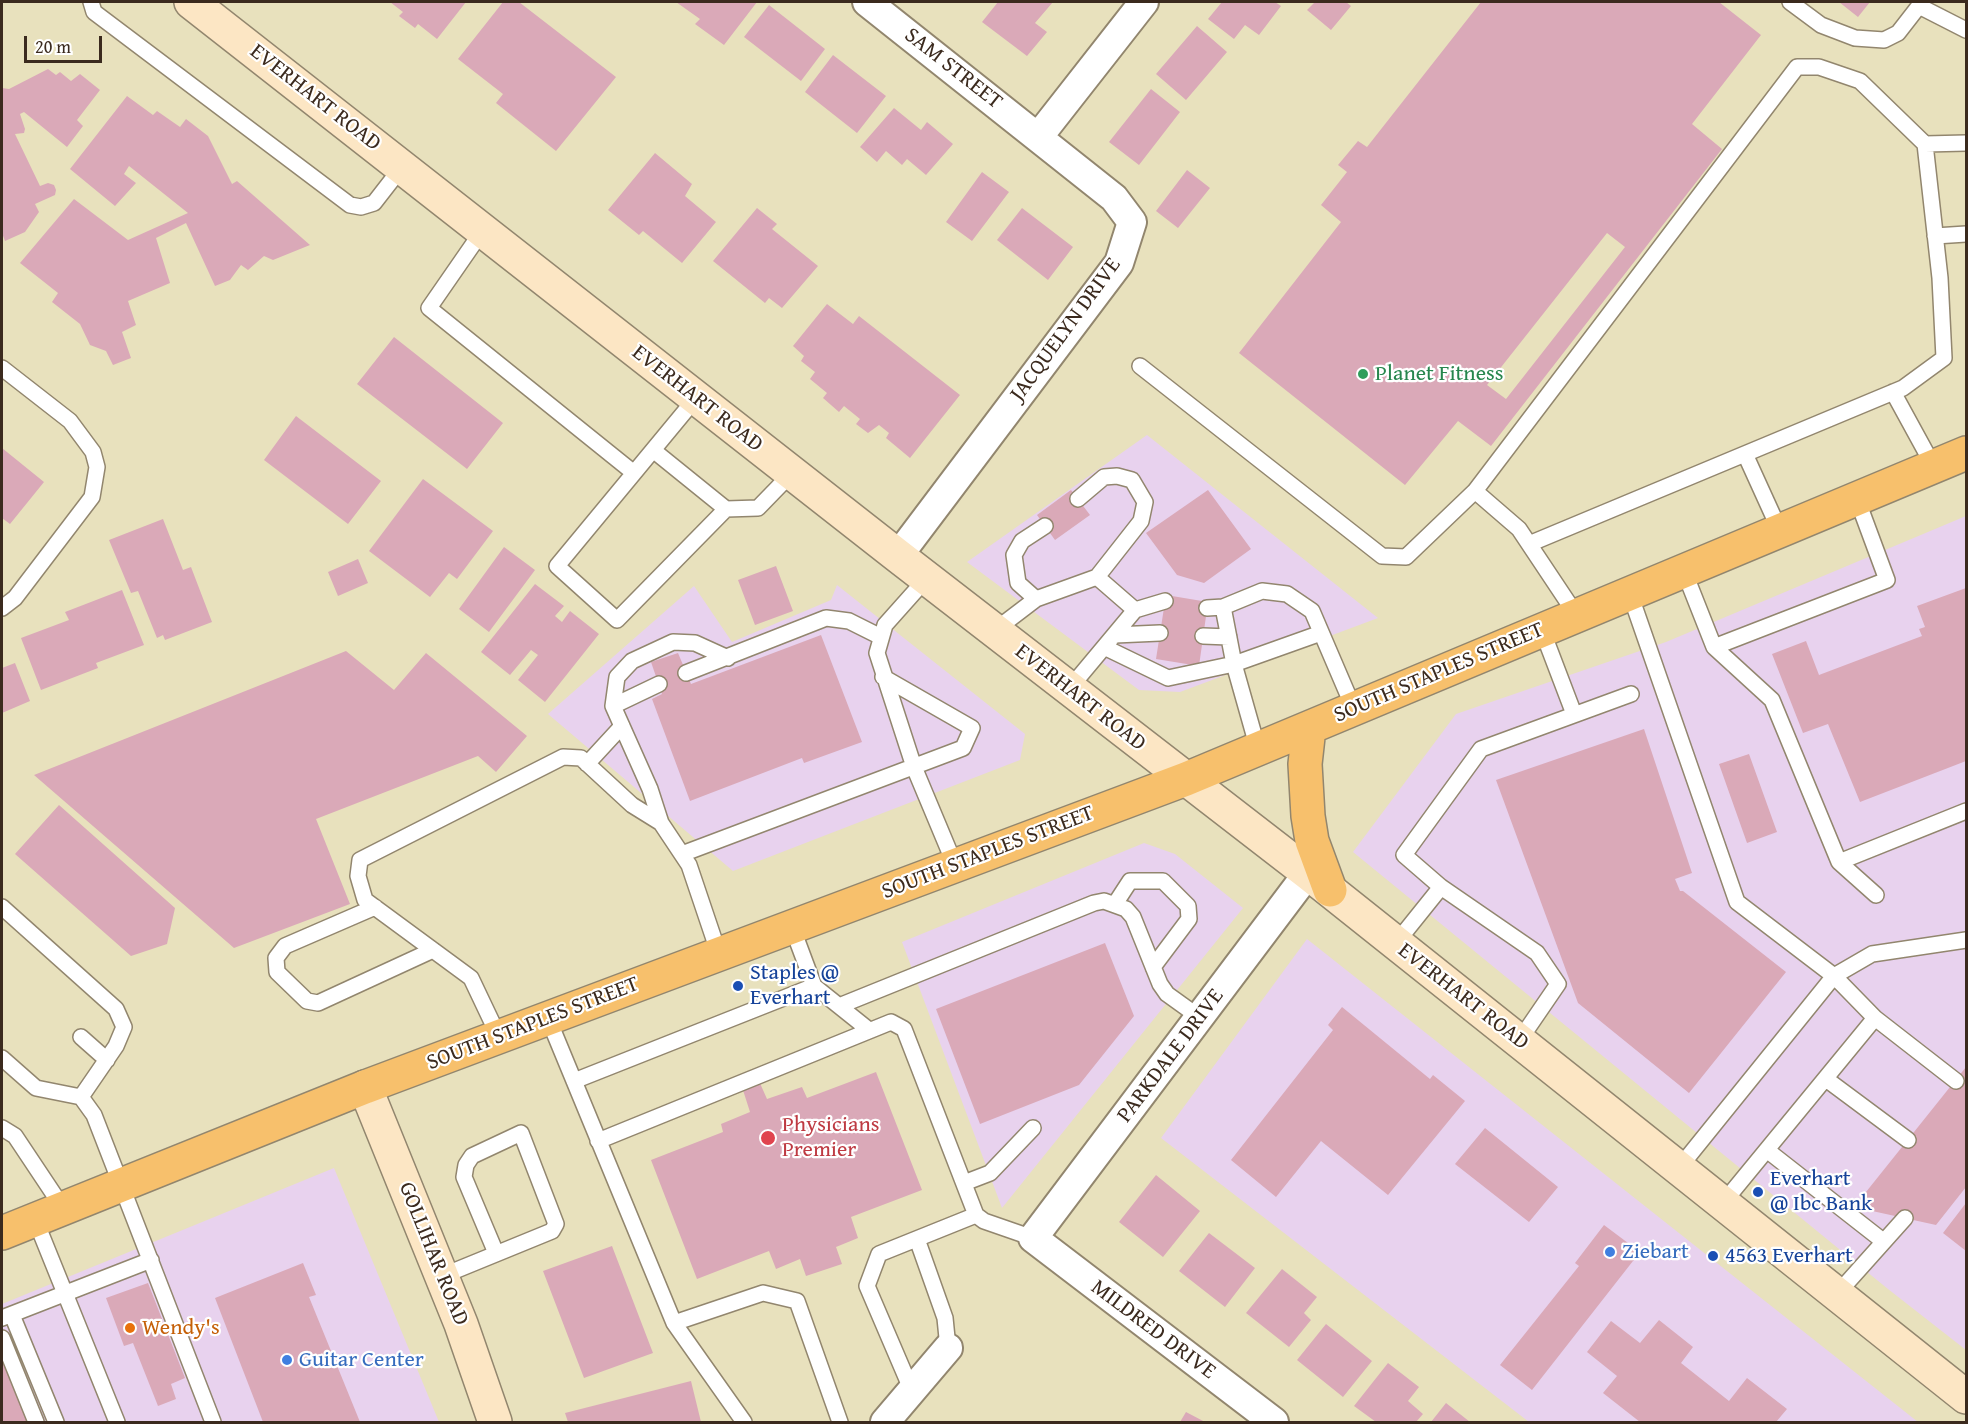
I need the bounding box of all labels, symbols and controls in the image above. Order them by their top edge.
street label: SAM STREET [899,22,1007,116]
scale bar [27,24,105,62]
text: 20 m [35,33,71,60]
street label: EVERHART ROAD [244,39,386,157]
street label: JACQUELYN DRIVE [1005,253,1127,407]
street label: EVERHART ROAD [626,340,768,458]
place label: Planet Fitness [1375,361,1504,387]
marker: Planet Fitness [1356,367,1370,381]
street label: SOUTH STAPLES STREET [1330,617,1548,729]
street label: EVERHART ROAD [1009,639,1151,757]
street label: SOUTH STAPLES STREET [878,800,1098,906]
street label: EVERHART ROAD [1392,938,1534,1056]
place label: Staples @ Everhart [750,960,839,1011]
street label: SOUTH STAPLES STREET [423,971,643,1077]
marker: Staples @ Everhart [731,979,745,993]
street label: PARKDALE DRIVE [1112,984,1230,1128]
place label: Physicians Premier [782,1112,879,1164]
marker: Physicians Premier [759,1129,777,1147]
place label: Everhart @ Ibc Bank [1770,1166,1872,1218]
street label: GOLLIHAR ROAD [392,1179,474,1329]
marker: Everhart @ Ibc Bank [1751,1185,1765,1199]
place label: Ziebart [1622,1239,1689,1265]
place label: 4563 Everhart [1725,1243,1853,1269]
marker: Ziebart [1603,1245,1617,1259]
marker: 4563 Everhart [1706,1249,1720,1263]
street label: MILDRED DRIVE [1085,1275,1221,1385]
place label: Wendy's [142,1315,220,1341]
marker: Wendy's [123,1321,137,1335]
place label: Guitar Center [299,1347,424,1373]
marker: Guitar Center [280,1353,294,1367]

